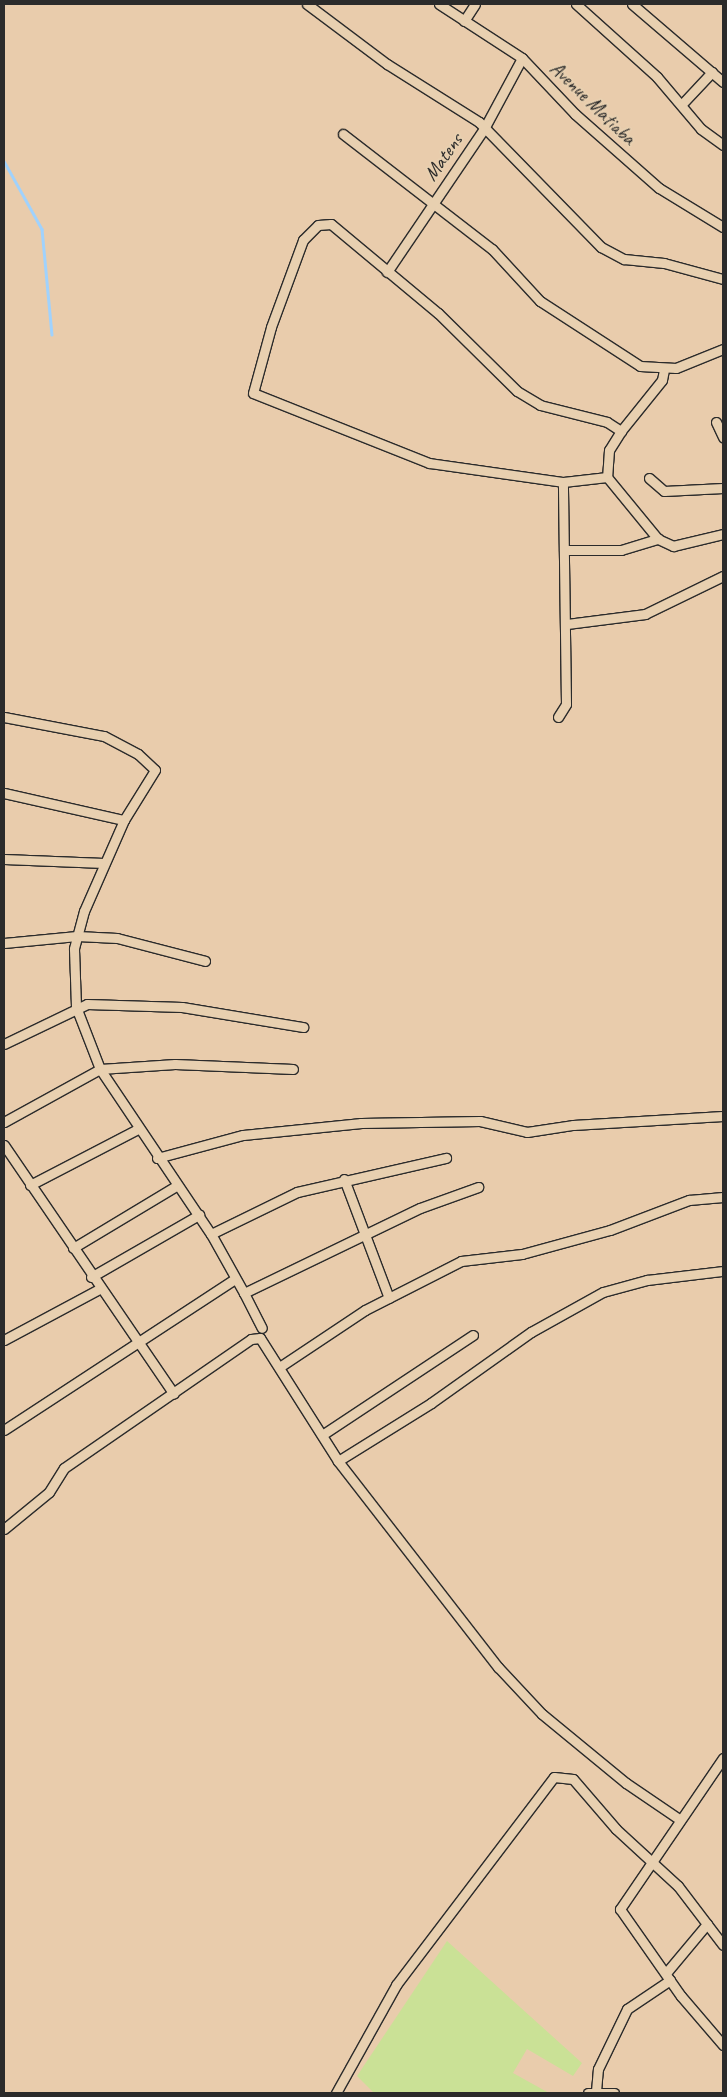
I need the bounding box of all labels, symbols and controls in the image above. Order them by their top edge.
street label: Avenue Matiaba [545,56,641,150]
street label: Matens [418,129,468,185]

